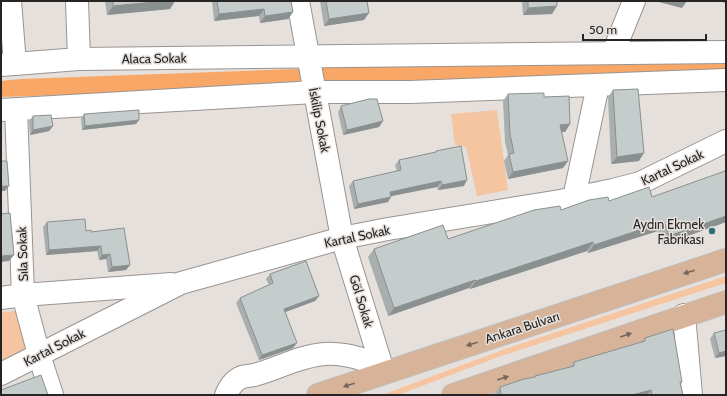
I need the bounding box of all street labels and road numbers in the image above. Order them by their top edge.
street label: Alaca Sokak [121,49,187,67]
street label: İskilip Sokak [306,86,334,154]
street label: Kartal Sokak [638,146,706,188]
street label: Kartal Sokak [323,221,392,251]
street label: Sıla Sokak [13,226,31,282]
street label: Göl Sokak [346,273,378,330]
street label: Ankara Bulvarı [483,307,561,347]
street label: Kartal Sokak [21,325,88,369]

